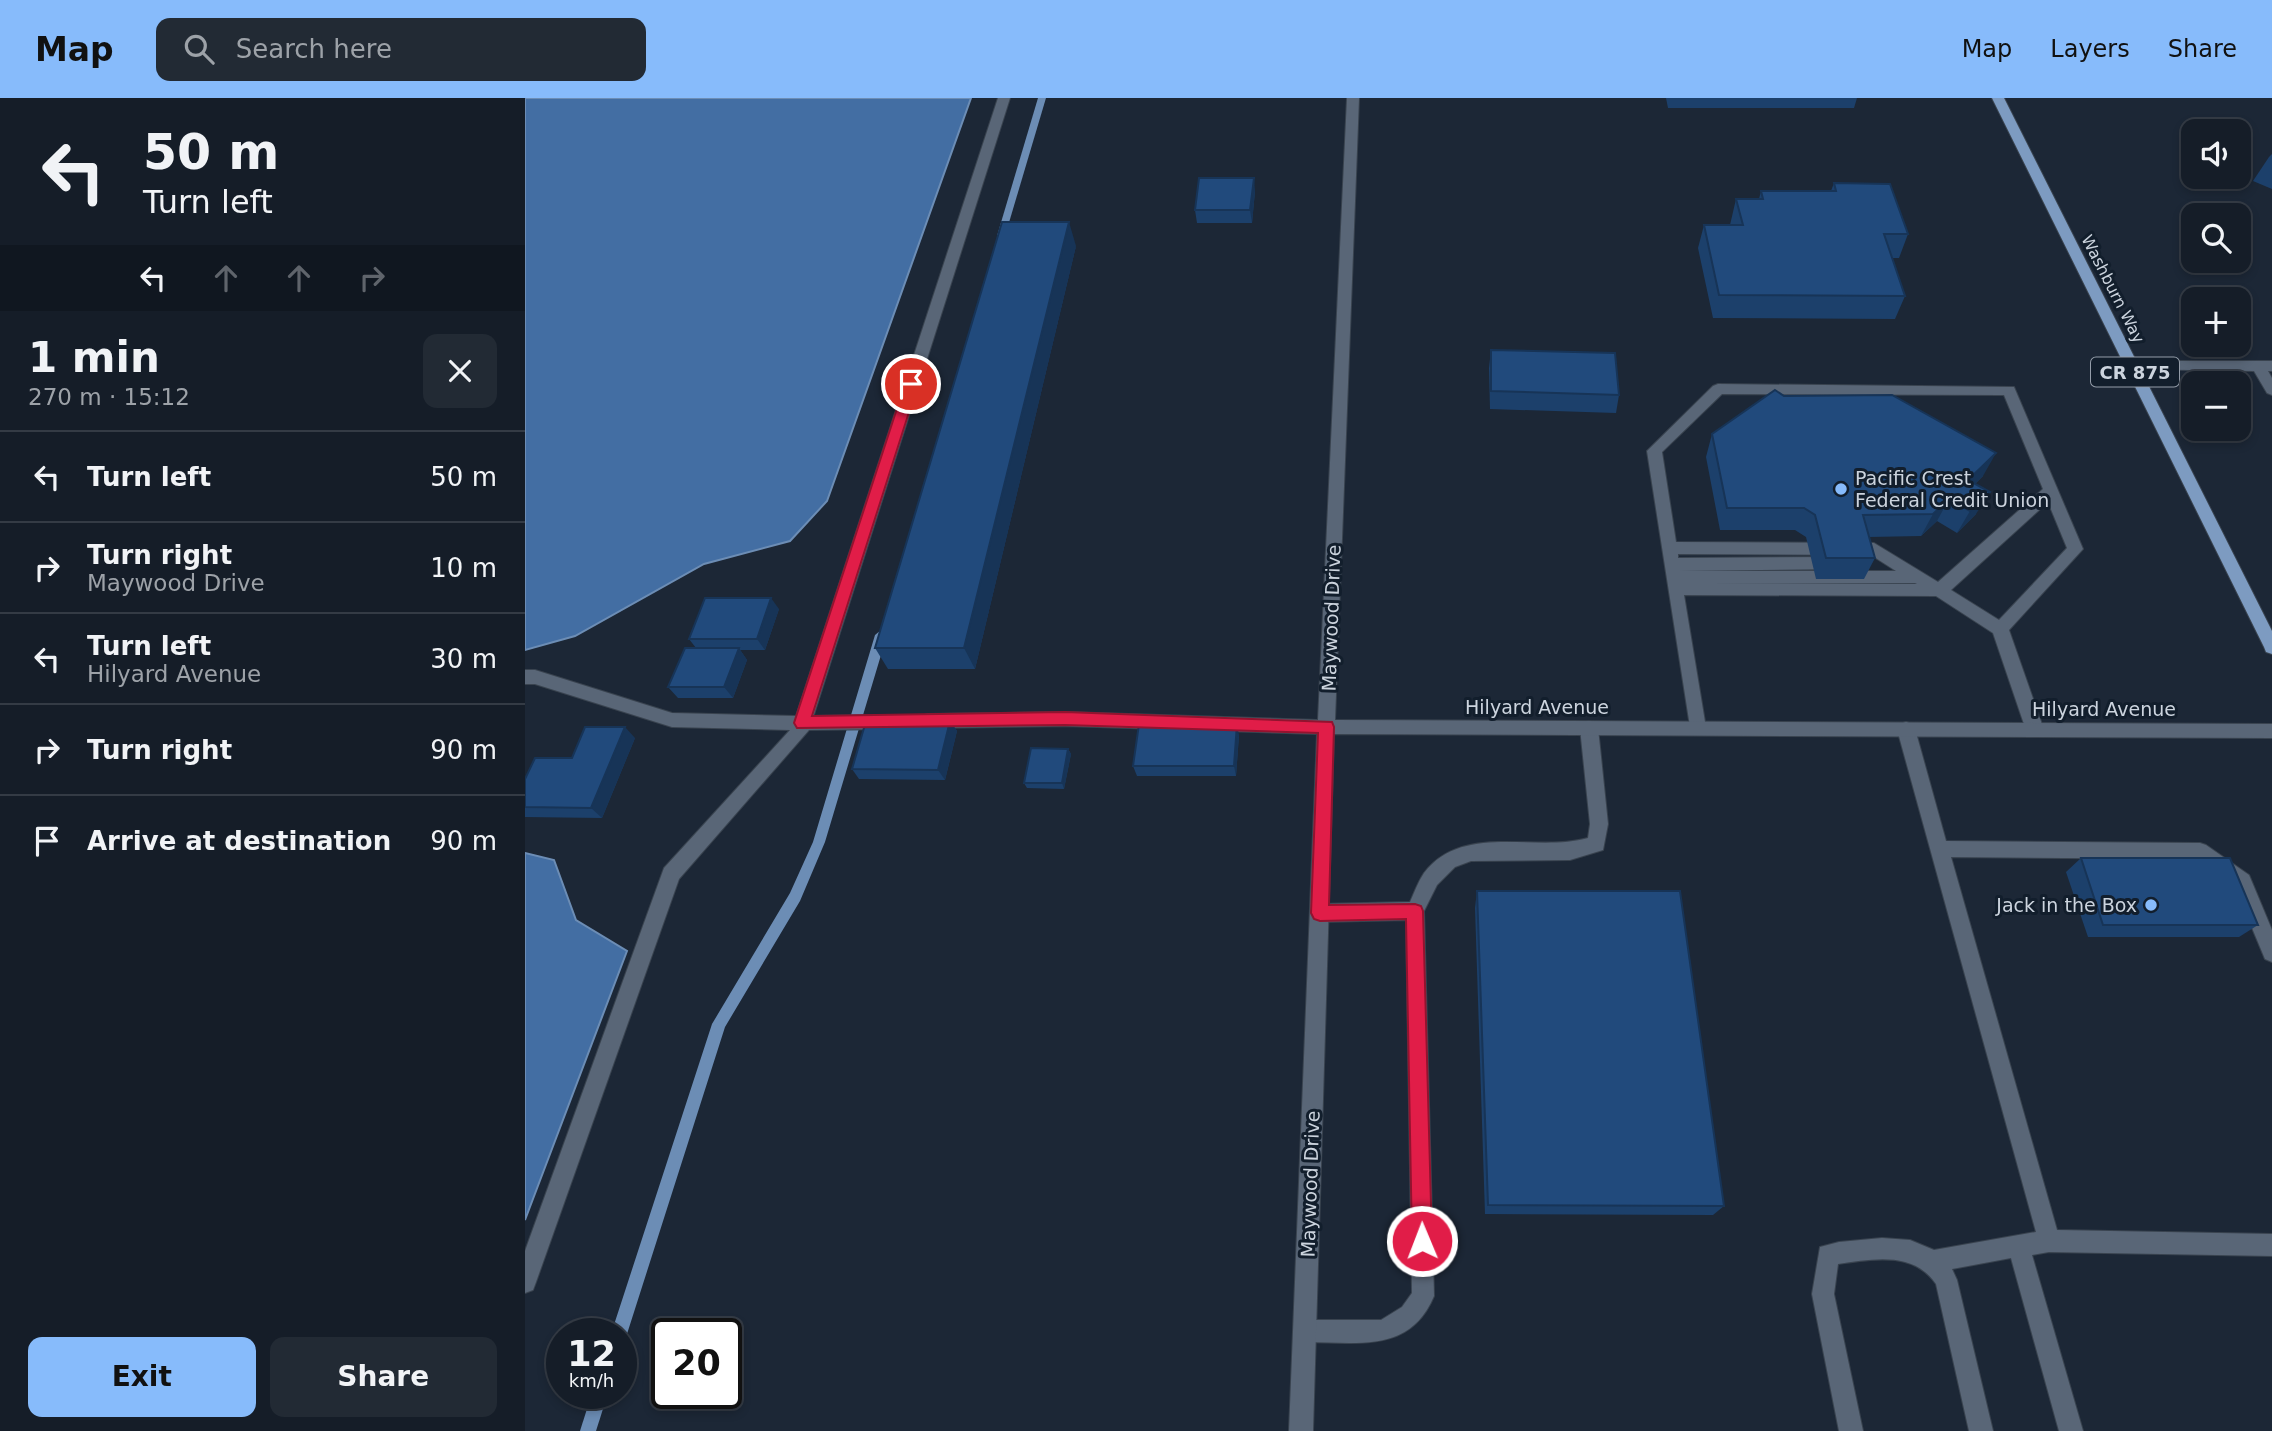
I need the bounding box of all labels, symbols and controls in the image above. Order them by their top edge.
search box [156,18,646,81]
text: Map [35,30,114,69]
icon: search [180,30,218,68]
text: Search here [236,34,392,64]
text: Map [1962,35,2012,63]
text: Layers [2050,35,2130,63]
text: Share [2168,35,2237,63]
map controls [2181,119,2251,441]
button: sound [2181,119,2251,189]
text: 50 m [143,124,279,181]
icon: left [28,126,119,217]
text: Turn left [143,183,273,221]
button: search [2181,203,2251,273]
street label: Washburn Way [2078,232,2148,346]
icon: left [134,259,172,297]
icon: ahead [207,259,245,297]
icon: ahead [280,259,318,297]
icon: right [353,259,391,297]
button: + [2181,287,2251,357]
text: 1 min [28,333,160,382]
button: close [423,334,497,408]
pin [881,354,941,414]
road number: CR 875 [2091,358,2179,386]
icon: arrive [892,365,930,403]
button: − [2181,371,2251,441]
text: 270 m · 15:12 [28,384,190,410]
icon: left [28,458,66,496]
text: Turn left [87,462,211,492]
text: 50 m [430,462,497,492]
place label: Pacific Crest Federal Credit Union [1855,467,2049,511]
marker: Pacific Crest Federal Credit Union [1833,481,1849,497]
text: Turn right [87,540,232,570]
street label: Maywood Drive [1317,544,1345,692]
icon: right [28,549,66,587]
text: 10 m [430,553,497,583]
text: Maywood Drive [87,570,265,596]
text: Turn left [87,631,211,661]
icon: left [28,640,66,678]
text: 30 m [430,644,497,674]
text: Hilyard Avenue [87,661,261,687]
street label: Hilyard Avenue [1465,696,1609,718]
street label: Hilyard Avenue [2032,698,2176,720]
icon: right [28,731,66,769]
text: Turn right [87,735,232,765]
text: 90 m [430,735,497,765]
icon: arrive [28,822,66,860]
text: Arrive at destination [87,826,391,856]
text: 90 m [430,826,497,856]
place label: Jack in the Box [1995,894,2137,916]
marker: Jack in the Box [2143,897,2159,913]
street label: Maywood Drive [1296,1110,1324,1258]
position arrow [1385,1204,1459,1278]
speed limit sign: 20 [651,1318,742,1409]
text: 12 [567,1334,616,1374]
button: Exit [28,1337,256,1417]
button: Share [270,1337,497,1417]
text: km/h [569,1370,614,1391]

